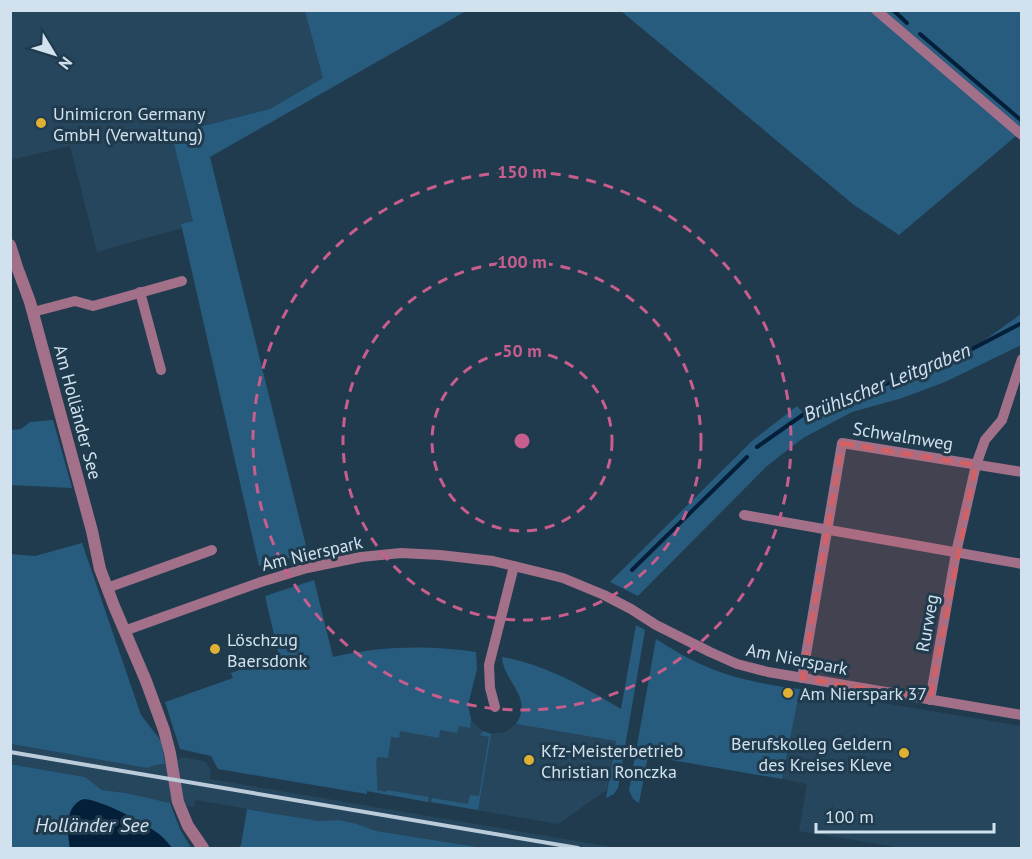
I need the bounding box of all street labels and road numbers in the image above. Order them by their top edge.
street label: Am Holländer See [49,342,107,482]
street label: Schwalmweg [851,417,955,455]
street label: Am Nierspark [259,530,365,576]
street label: Rurweg [911,592,943,654]
street label: Am Nierspark [744,638,850,680]

